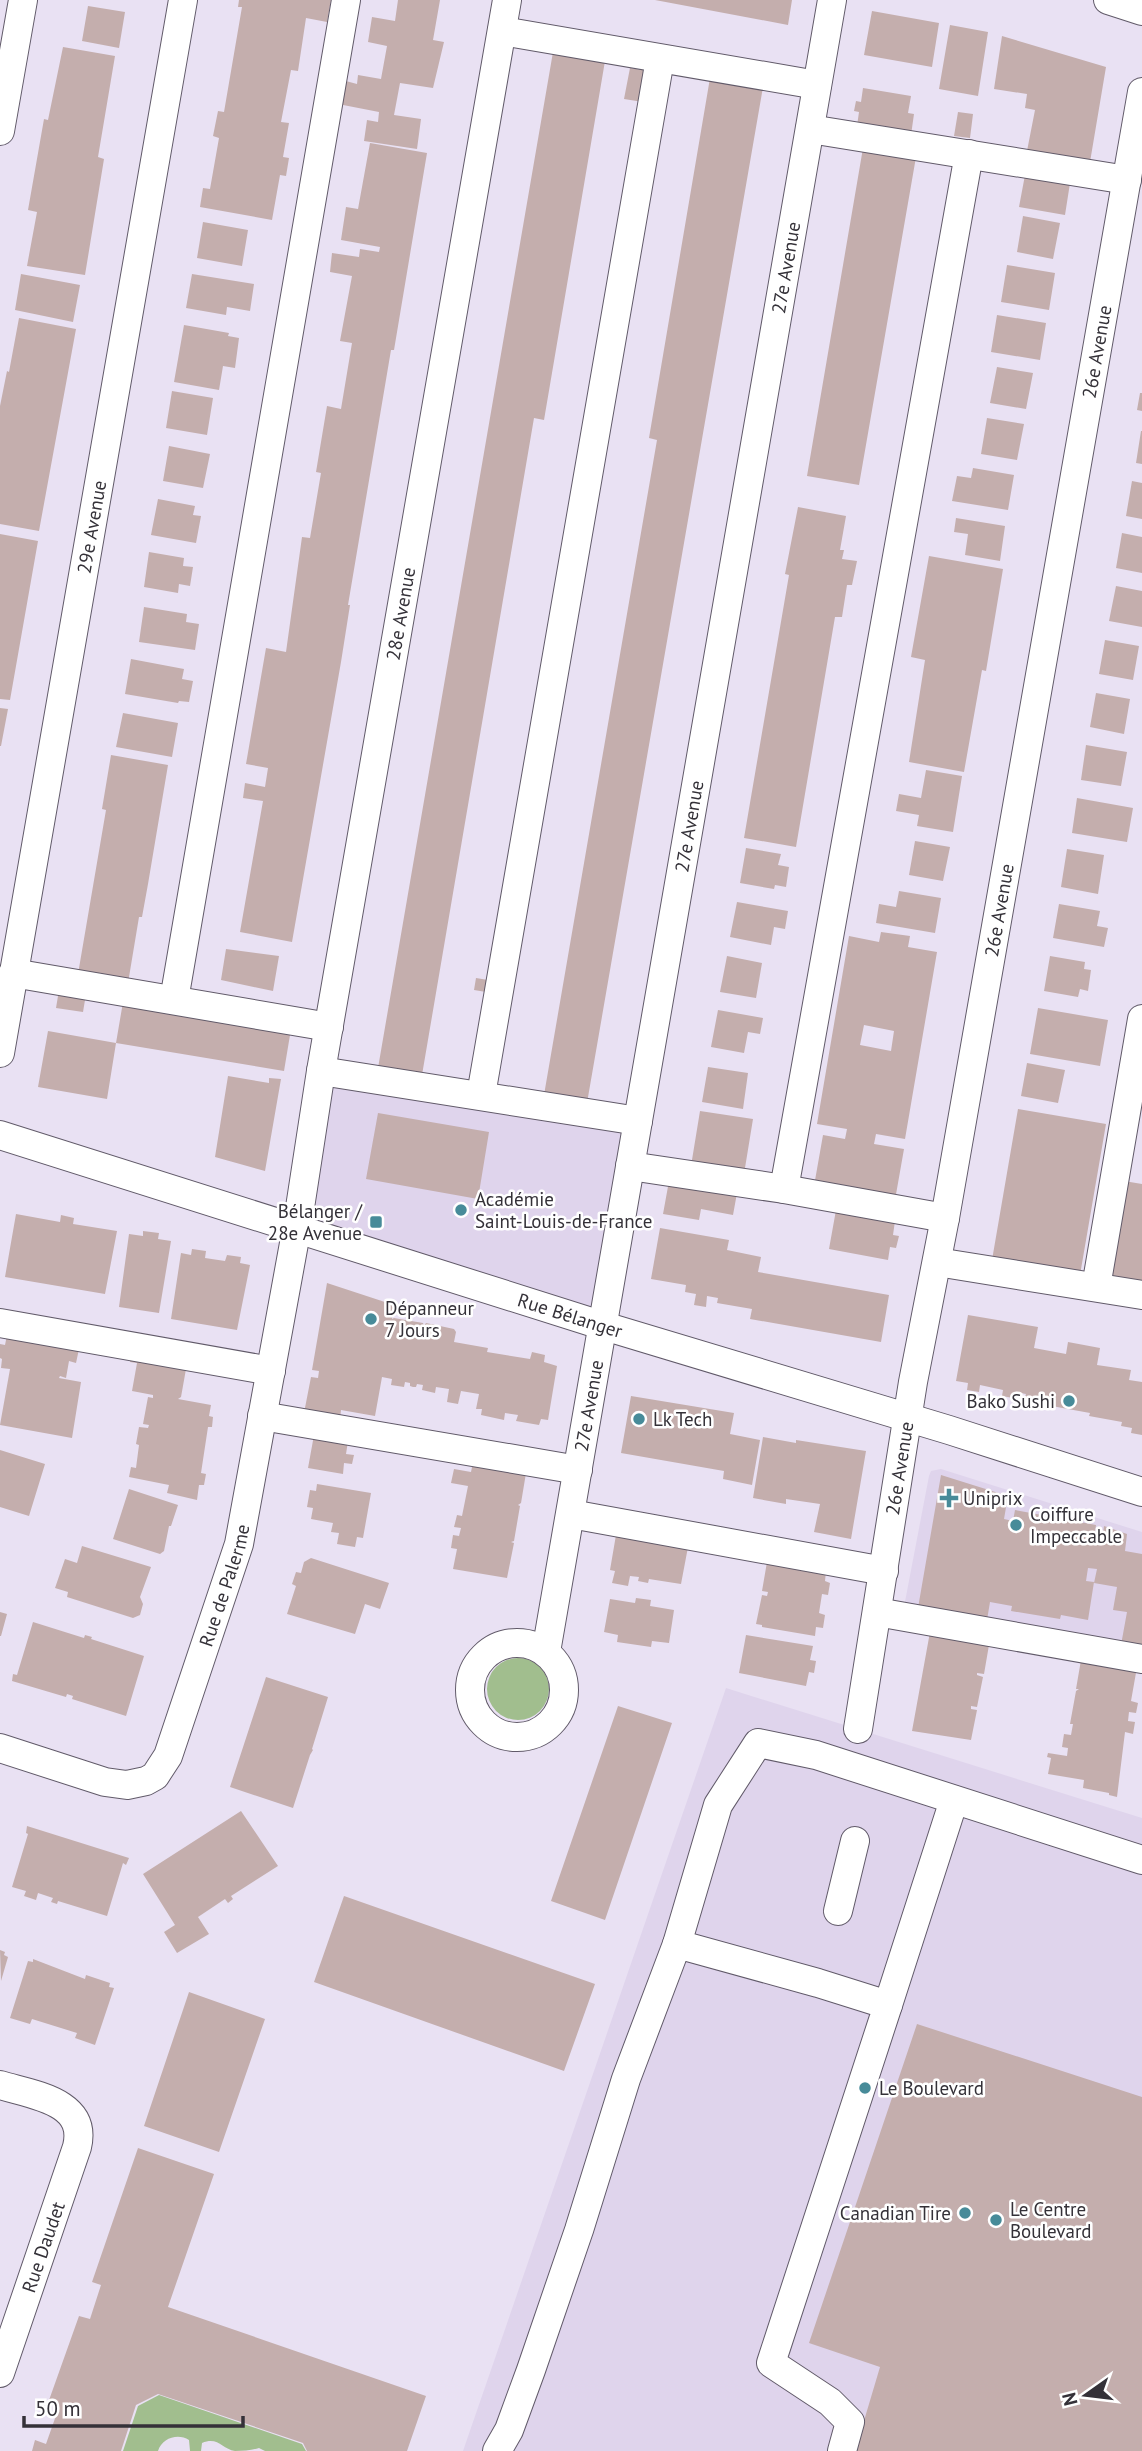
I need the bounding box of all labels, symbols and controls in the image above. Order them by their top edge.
street label: 27e Avenue [766,220,805,315]
street label: 26e Avenue [1077,303,1117,400]
street label: 29e Avenue [72,478,111,575]
street label: 28e Avenue [381,565,420,662]
street label: 27e Avenue [669,779,709,874]
street label: 26e Avenue [979,862,1019,959]
place label: Académie Saint-Louis-de-France [475,1187,652,1233]
place label: Bélanger / 28e Avenue [268,1199,363,1245]
marker: Académie Saint-Louis-de-France [453,1202,469,1218]
marker: Bélanger / 28e Avenue [368,1214,384,1230]
street label: Rue Bélanger [515,1287,626,1343]
place label: Dépanneur 7 Jours [385,1296,474,1342]
marker: Dépanneur 7 Jours [363,1311,379,1327]
street label: 27e Avenue [569,1358,608,1453]
place label: Bako Sushi [967,1389,1055,1413]
marker: Bako Sushi [1061,1393,1077,1409]
place label: Lk Tech [653,1407,712,1431]
marker: Lk Tech [631,1411,647,1427]
street label: 26e Avenue [880,1420,919,1517]
place label: Uniprix [963,1486,1023,1510]
marker: Uniprix [941,1490,957,1506]
place label: Coiffure Impeccable [1030,1502,1122,1548]
marker: Coiffure Impeccable [1008,1517,1024,1533]
street label: Rue de Palerme [194,1522,254,1650]
place label: Le Boulevard [879,2076,984,2100]
marker: Le Boulevard [857,2080,873,2096]
place label: Le Centre Boulevard [1010,2197,1092,2243]
street label: Rue Daudet [16,2198,70,2296]
place label: Canadian Tire [840,2201,951,2225]
marker: Canadian Tire [957,2205,973,2221]
marker: Le Centre Boulevard [988,2212,1004,2228]
north arrow [1051,2360,1121,2430]
scale bar [24,2384,243,2428]
text: N [1056,2390,1083,2408]
text: 50 m [35,2395,81,2422]

